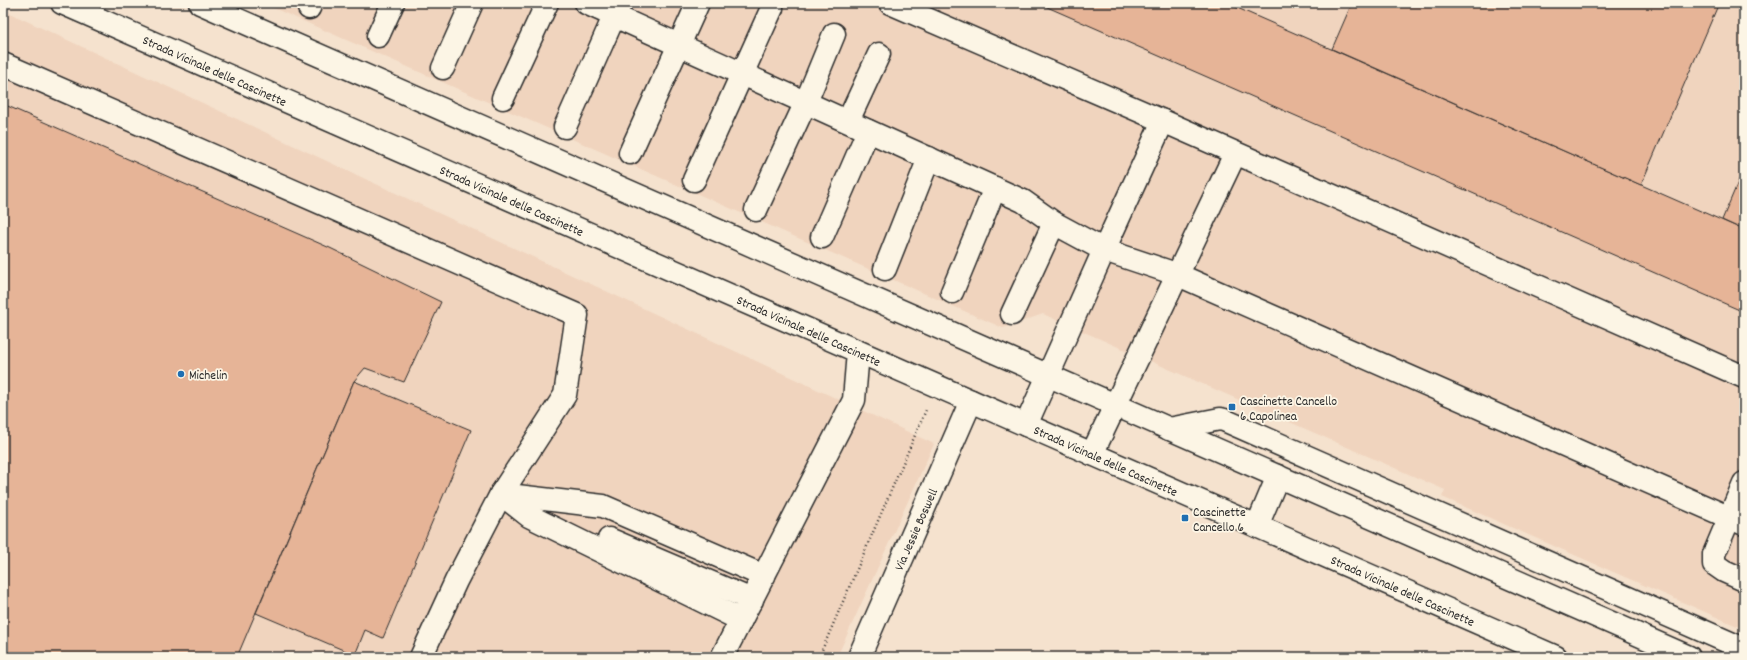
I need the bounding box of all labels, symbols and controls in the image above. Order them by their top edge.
street label: Strada Vicinale delle Cascinette [139,32,289,113]
street label: Strada Vicinale delle Cascinette [436,162,586,243]
street label: Strada Vicinale delle Cascinette [733,292,883,373]
place label: Michelin [189,367,227,386]
marker: Michelin [176,369,186,379]
place label: Cascinette Cancello 6 Capolinea [1240,393,1337,427]
marker: Cascinette Cancello 6 Capolinea [1227,402,1237,412]
street label: Strada Vicinale delle Cascinette [1030,422,1180,503]
street label: Via Jessie Boswell [891,486,944,574]
place label: Cascinette Cancello 6 [1193,504,1246,538]
marker: Cascinette Cancello 6 [1180,513,1190,523]
street label: Strada Vicinale delle Cascinette [1327,552,1477,633]

